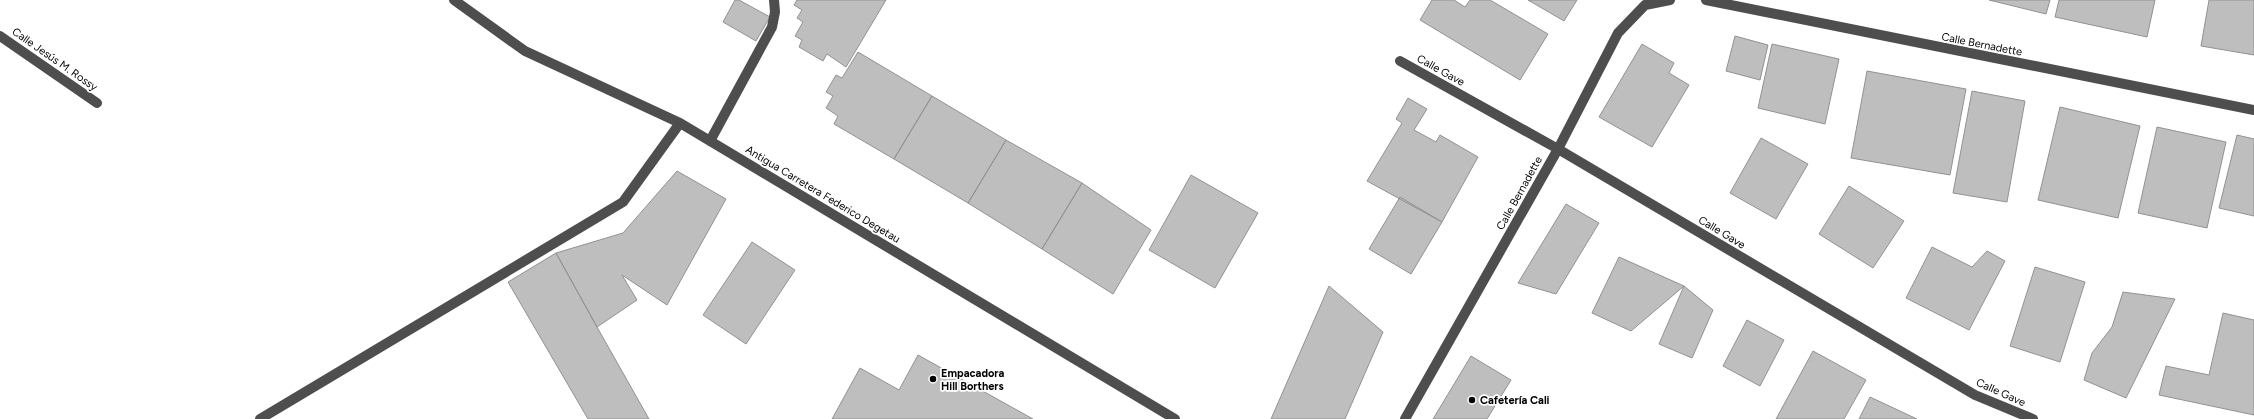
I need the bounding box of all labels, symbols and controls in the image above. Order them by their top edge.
street label: Calle Jesús M. Rossy [9,25,100,94]
street label: Calle Bernadette [1940,30,2023,59]
street label: Calle Gave [1415,52,1467,89]
street label: Antigua Carretera Federico Degetau [743,143,902,246]
street label: Calle Bernadette [1494,154,1545,232]
street label: Calle Gave [1696,213,1748,252]
place label: Empacadora Hill Borthers [941,367,1005,393]
marker: Empacadora Hill Borthers [928,374,938,384]
street label: Calle Gave [1974,376,2027,409]
place label: Cafetería Cali [1480,394,1550,407]
marker: Cafetería Cali [1467,395,1477,405]

